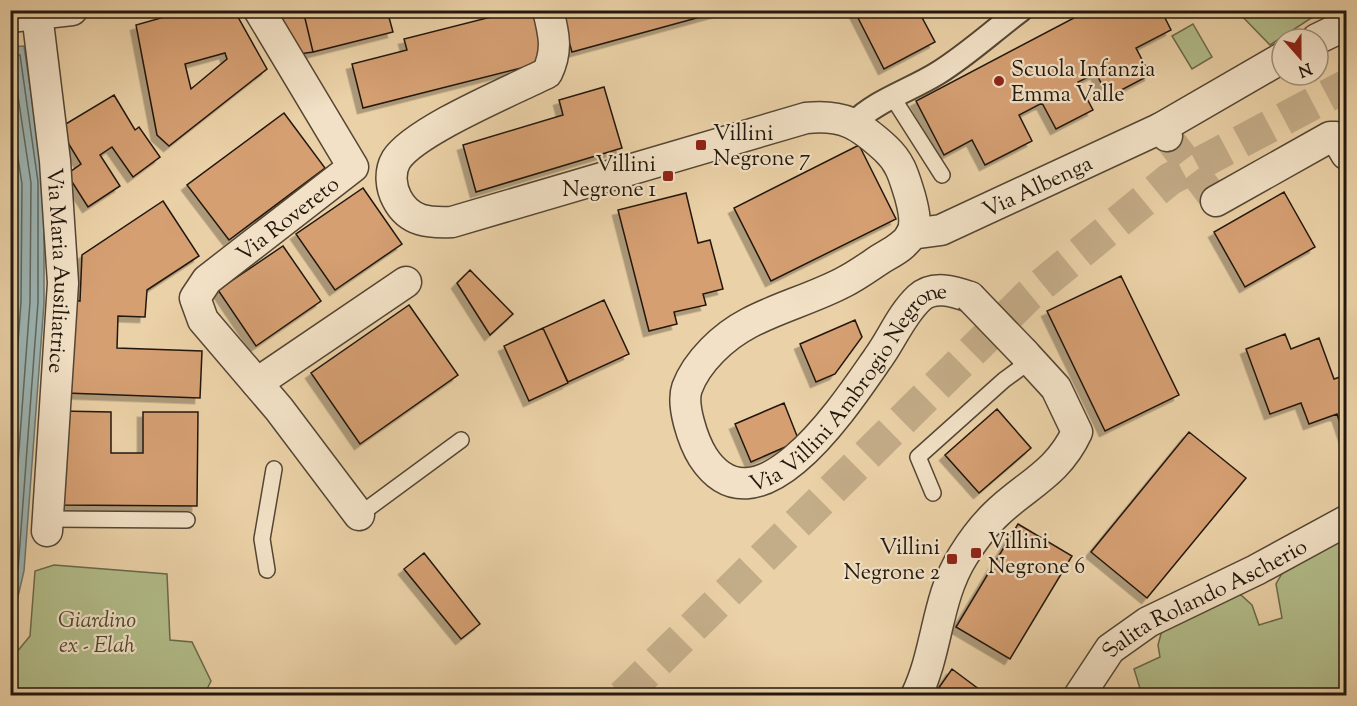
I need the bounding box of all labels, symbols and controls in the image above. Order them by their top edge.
north arrow [1270,27,1330,87]
place label: Scuola Infanzia Emma Valle [1011,55,1155,112]
text: N [1294,56,1315,82]
marker: Scuola Infanzia Emma Valle [992,74,1006,88]
place label: Villini Negrone 7 [713,119,810,176]
marker: Villini Negrone 7 [694,138,708,152]
street label: Via Albenga [978,149,1098,228]
place label: Villini Negrone 1 [562,150,657,207]
street label: Via Maria Ausiliatrice [36,167,76,374]
marker: Villini Negrone 1 [661,169,675,183]
street label: Via Rovereto [230,170,347,271]
street label: Via Villini Ambrogio Negrone [746,277,948,502]
place label: Villini Negrone 6 [988,527,1085,584]
street label: Salita Rolando Ascherio [1095,532,1314,665]
place label: Villini Negrone 2 [843,533,940,590]
marker: Villini Negrone 6 [969,546,983,560]
marker: Villini Negrone 2 [945,552,959,566]
park label: Giardino ex - Elah [58,606,136,663]

